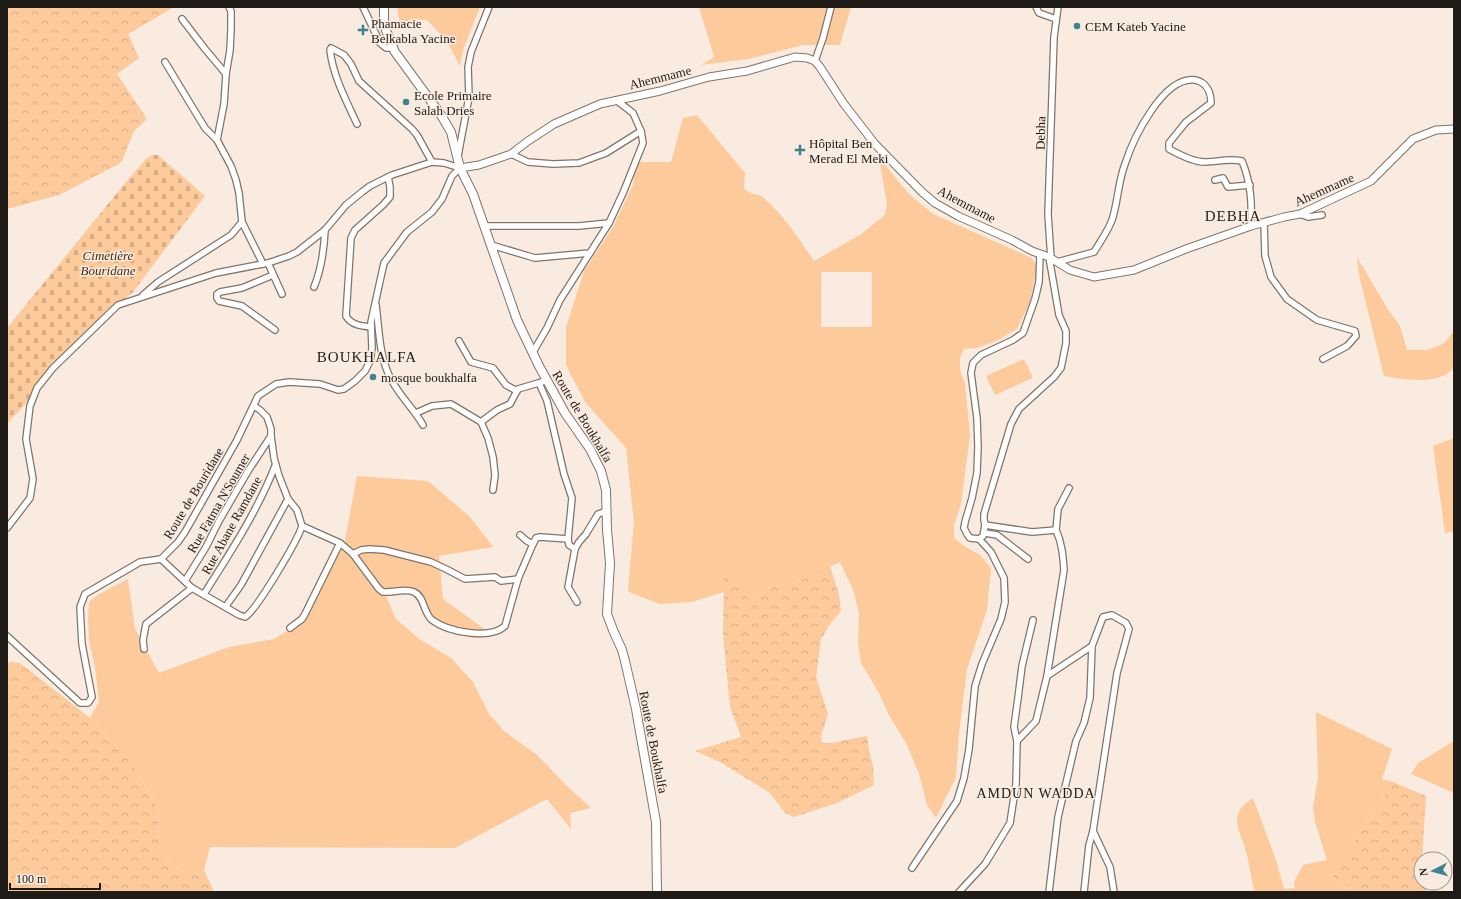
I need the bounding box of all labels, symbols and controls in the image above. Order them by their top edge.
place label: Phamacie Belkabla Yacine [371,16,456,46]
place label: CEM Kateb Yacine [1085,19,1186,34]
marker: CEM Kateb Yacine [1072,21,1082,31]
marker: Phamacie Belkabla Yacine [358,25,368,35]
street label: Ahemmame [627,62,693,92]
place label: Ecole Primaire Salah Dries [414,88,492,118]
marker: Ecole Primaire Salah Dries [401,97,411,107]
street label: Debha [1033,116,1048,150]
place label: Hôpital Ben Merad El Meki [809,136,889,166]
marker: Hôpital Ben Merad El Meki [794,144,806,156]
street label: Ahemmame [1292,170,1356,209]
street label: Ahemmame [935,183,999,226]
district label: DEBḤA [1205,208,1261,224]
park label: Cimetière Bouridane [81,248,136,278]
district label: BOUKHALFA [317,349,417,365]
street label: Route de Boukhalfa [549,368,616,465]
place label: mosque boukhalfa [381,370,477,385]
marker: mosque boukhalfa [368,372,378,382]
street label: Route de Bouridane [160,445,227,542]
street label: Rue Fatma N'Soumer [184,450,253,556]
street label: Rue Abane Ramdane [198,473,265,577]
street label: Route de Boukhalfa [636,690,671,795]
district label: AMDUN WADDA [976,786,1096,801]
north arrow [1413,851,1453,891]
scale bar [10,865,100,891]
text: N [1417,867,1429,877]
text: 100 m [16,872,47,886]

